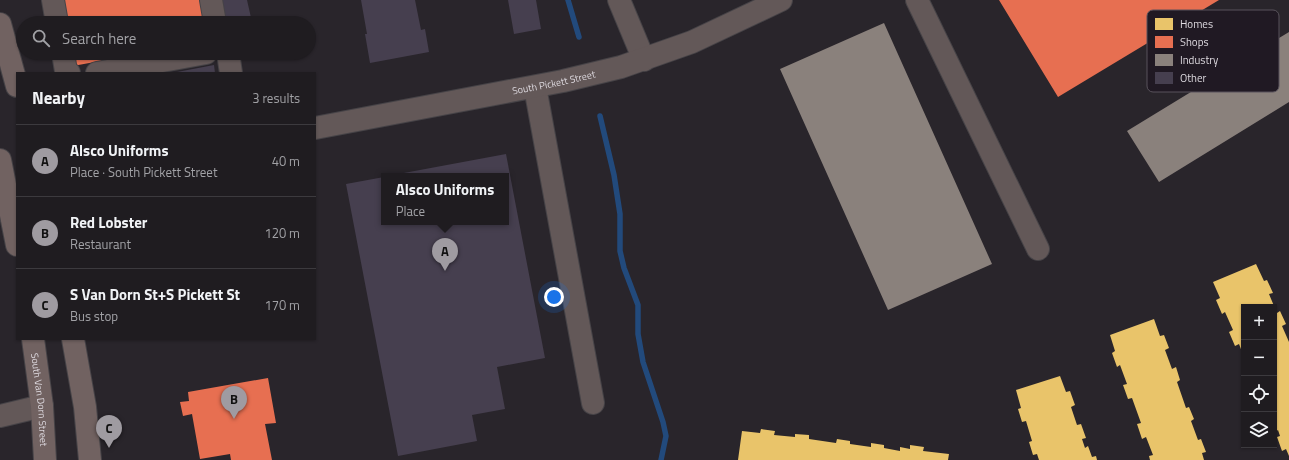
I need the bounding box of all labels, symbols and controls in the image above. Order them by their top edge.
legend [1147,10,1279,92]
search box [16,16,316,60]
text: Homes [1180,16,1213,32]
icon: search [30,27,52,49]
text: Search here [62,27,136,50]
text: Shops [1180,34,1209,50]
text: Industry [1180,52,1219,68]
street label: South Pickett Street [511,66,597,98]
text: Other [1180,70,1207,86]
text: Nearby [32,85,85,111]
text: 3 results [252,88,300,108]
text: Alsco Uniforms [70,139,169,162]
text: A [41,151,49,171]
text: 40 m [272,151,300,171]
text: Place · South Pickett Street [70,162,217,182]
popup [381,173,509,225]
text: Alsco Uniforms [396,178,494,201]
text: Place [396,201,425,221]
text: Red Lobster [70,211,147,234]
text: B [41,223,49,243]
text: 120 m [264,223,300,243]
text: Restaurant [70,234,131,254]
pin: A [432,238,458,271]
text: S Van Dorn St+S Pickett St [70,283,240,306]
your location [544,287,564,307]
text: C [41,295,49,315]
text: 170 m [264,295,300,315]
map controls [1241,304,1277,448]
button: + [1241,304,1277,340]
text: Bus stop [70,306,118,326]
button: − [1241,340,1277,376]
street label: South Van Dorn Street [27,352,51,447]
button: locate [1241,376,1277,412]
pin: B [221,386,247,419]
button: layers [1241,412,1277,448]
pin: C [96,415,122,448]

